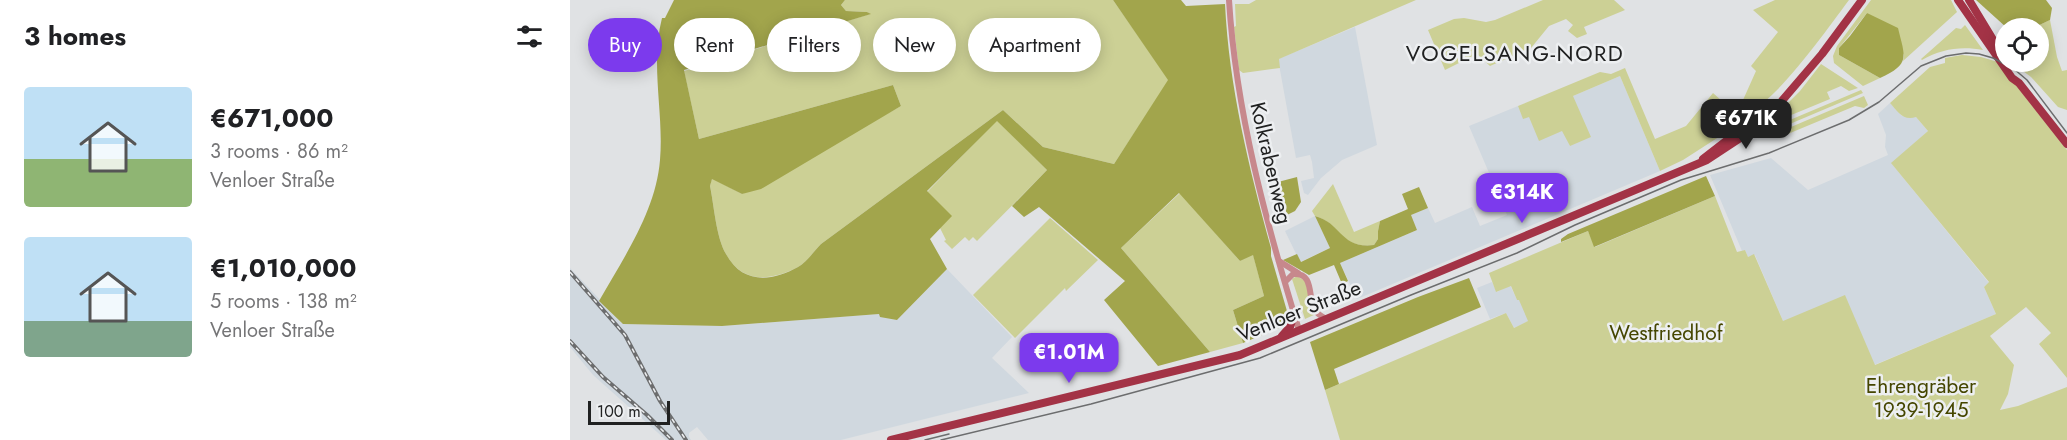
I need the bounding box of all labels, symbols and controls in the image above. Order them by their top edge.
text: 3 homes [24,17,126,55]
chip: Buy [588,18,662,72]
chip: Rent [674,18,755,72]
chip: Filters [767,18,861,72]
chip: New [873,18,956,72]
chip: Apartment [968,18,1101,72]
map controls [1995,18,2049,72]
button: locate [1995,18,2049,72]
icon: filters [513,20,546,53]
district label: VOGELSANG-NORD [1406,37,1624,69]
text: €671,000 [210,99,333,137]
street label: Kolkrabenweg [1242,99,1300,227]
pin: €671K [1704,99,1788,150]
text: €671K [1715,104,1777,133]
icon: home [72,111,144,183]
text: 3 rooms · 86 m² [210,137,348,166]
text: Venloer Straße [210,166,335,195]
pin: €314K [1480,173,1564,224]
text: €314K [1490,178,1554,207]
text: €1,010,000 [210,249,356,287]
icon: home [72,261,144,333]
street label: Venloer Straße [1233,272,1366,349]
text: 5 rooms · 138 m² [210,287,357,316]
text: Venloer Straße [210,316,335,345]
park label: Westfriedhof [1609,318,1724,348]
pin: €1.01M [1020,333,1118,384]
text: €1.01M [1034,338,1104,367]
park label: Ehrengräber 1939-1945 [1866,371,1977,425]
scale bar [588,398,670,426]
text: 100 m [597,400,641,423]

